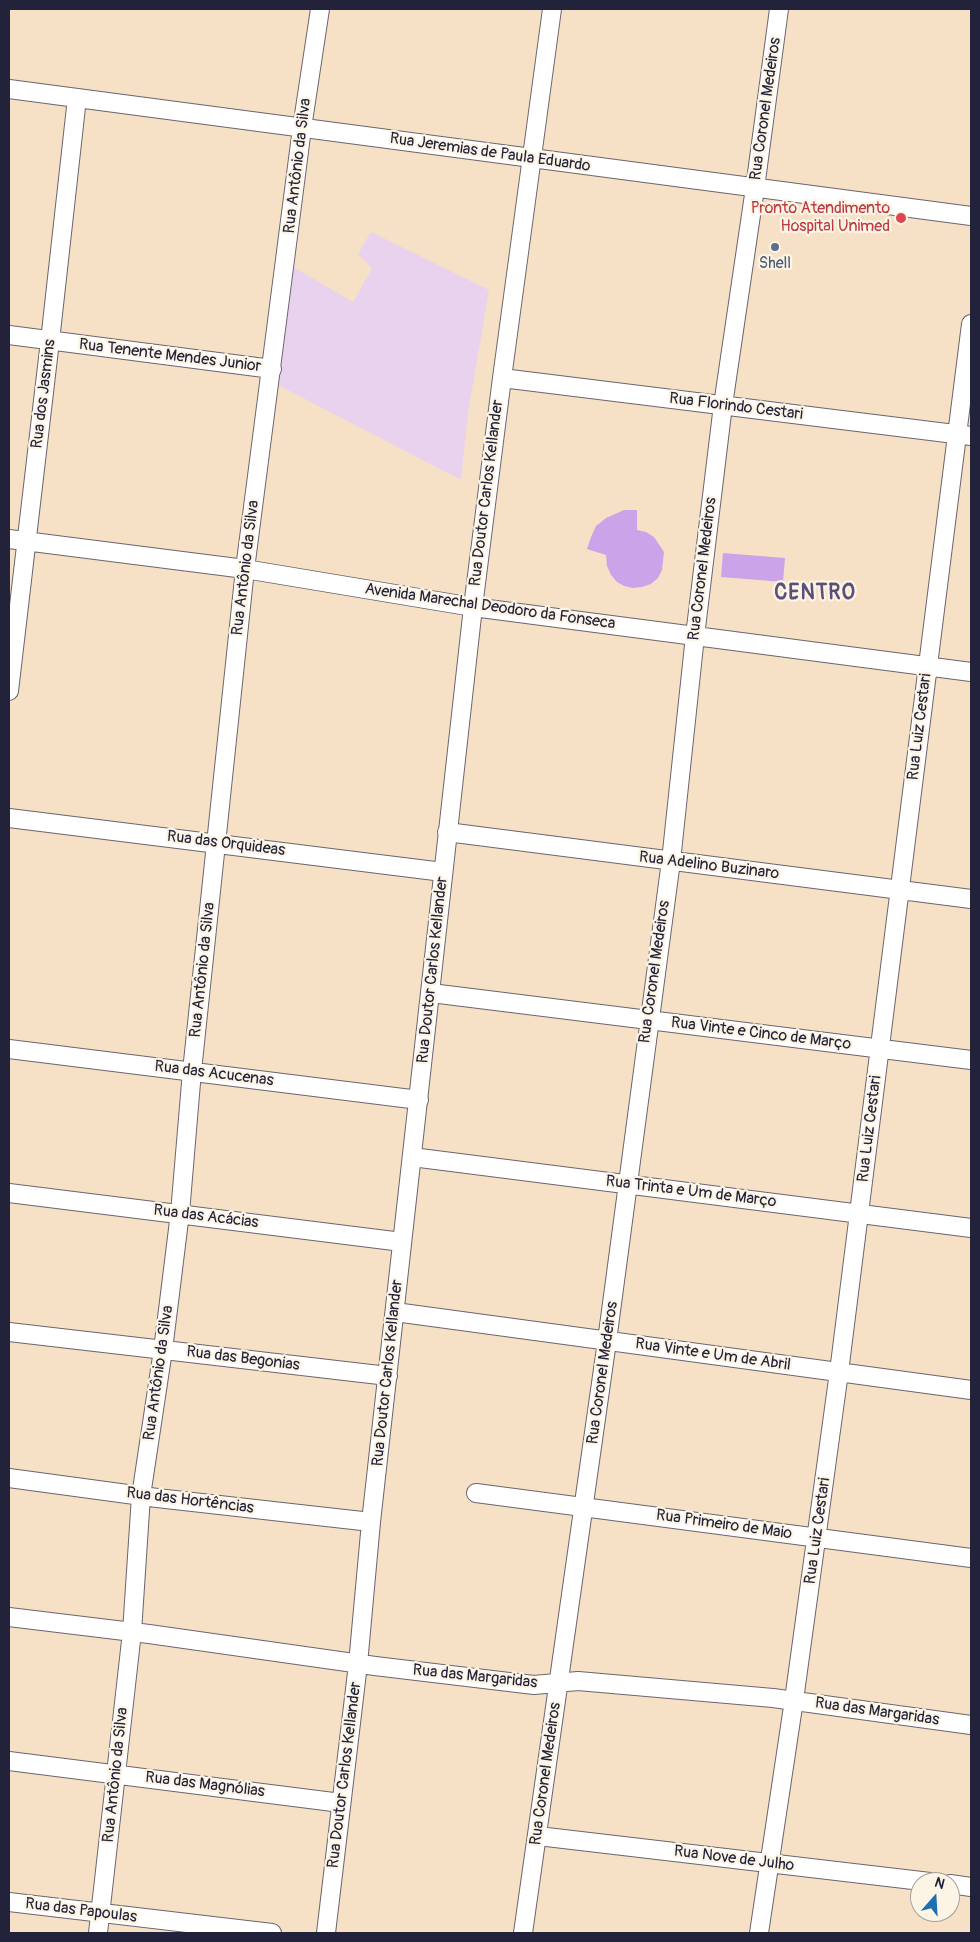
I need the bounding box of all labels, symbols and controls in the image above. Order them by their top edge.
street label: Rua Coronel Medeiros [746,36,786,182]
street label: Rua Antônio da Silva [280,97,316,235]
street label: Rua Jeremias de Paula Eduardo [388,129,592,177]
place label: Pronto Atendimento Hospital Unimed [751,199,890,237]
marker: Pronto Atendimento Hospital Unimed [894,211,908,225]
marker: Shell [769,241,781,253]
place label: Shell [759,254,791,274]
street label: Rua Tenente Mendes Junior [78,335,262,377]
street label: Rua dos Jasmins [28,338,60,450]
street label: Rua Florindo Cestari [668,389,804,425]
street label: Rua Doutor Carlos Kellander [466,399,508,587]
street label: Rua Coronel Medeiros [685,496,721,642]
street label: Rua Antônio da Silva [228,499,264,637]
street label: Avenida Marechal Deodoro da Fonseca [363,580,617,634]
district label: CENTRO [773,581,857,607]
street label: Rua Luiz Cestari [904,673,936,781]
street label: Rua das Orquideas [166,827,286,861]
street label: Rua Adelino Buzinaro [638,848,780,884]
street label: Rua Doutor Carlos Kellander [414,876,452,1064]
street label: Rua Coronel Medeiros [635,899,675,1045]
street label: Rua Antônio da Silva [186,901,220,1039]
street label: Rua Vinte e Cinco de Março [670,1013,852,1055]
street label: Rua das Acucenas [153,1057,275,1091]
street label: Rua Luiz Cestari [854,1075,886,1183]
street label: Rua Trinta e Um de Março [605,1172,777,1212]
street label: Rua das Acácias [152,1201,260,1233]
street label: Rua Doutor Carlos Kellander [369,1279,407,1467]
street label: Rua Coronel Medeiros [583,1300,623,1446]
street label: Rua Antônio da Silva [140,1304,178,1442]
street label: Rua Vinte e Um de Abril [634,1335,792,1375]
street label: Rua das Begonias [185,1343,301,1375]
street label: Rua Luiz Cestari [801,1477,835,1585]
street label: Rua das Hortências [125,1484,255,1518]
street label: Rua Primeiro de Maio [655,1506,793,1544]
street label: Rua das Margaridas [412,1661,538,1693]
street label: Rua Doutor Carlos Kellander [324,1681,366,1869]
street label: Rua das Margaridas [814,1694,940,1730]
street label: Rua Coronel Medeiros [526,1701,566,1847]
street label: Rua Antônio da Silva [99,1706,133,1844]
street label: Rua das Magnólias [144,1768,266,1802]
street label: Rua Nove de Julho [673,1842,795,1876]
north arrow [910,1872,960,1922]
text: N [932,1874,947,1893]
street label: Rua das Papoulas [24,1895,138,1927]

